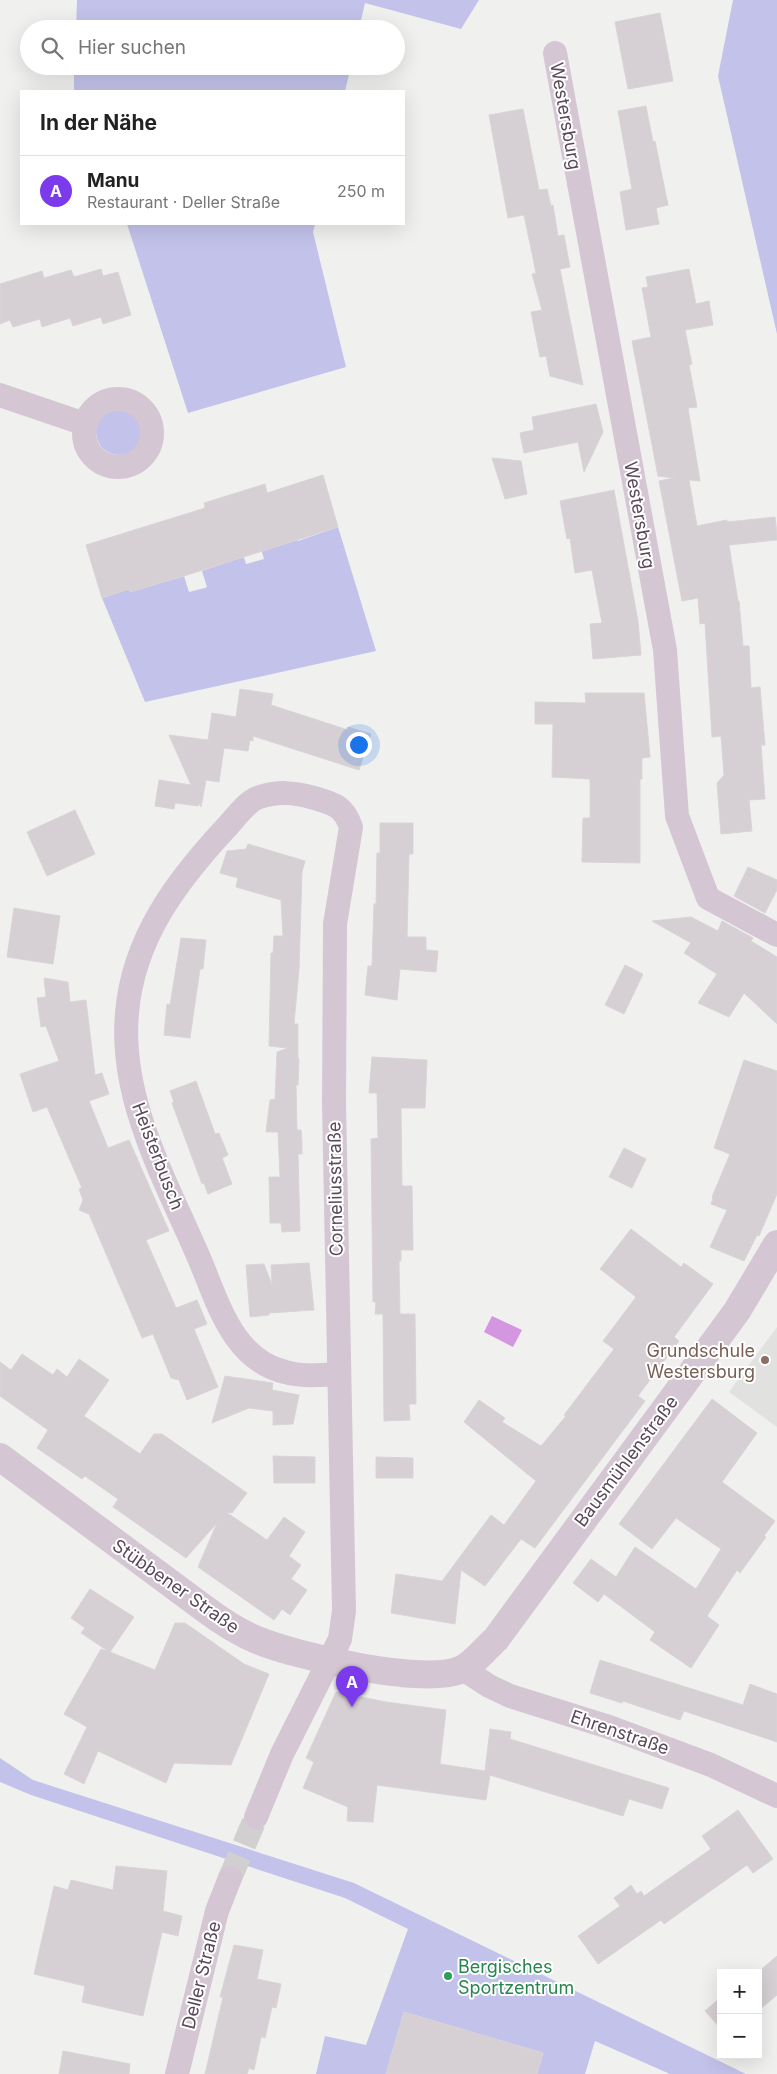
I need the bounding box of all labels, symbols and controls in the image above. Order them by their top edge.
search box [20,20,405,75]
icon: search [38,34,66,62]
text: Hier suchen [78,36,186,59]
street label: Westersburg [546,61,586,171]
text: In der Nähe [40,110,157,135]
text: Manu [87,169,139,192]
text: A [50,181,62,201]
text: 250 m [337,181,385,201]
text: Restaurant · Deller Straße [87,192,280,212]
street label: Westersburg [620,460,660,570]
your location [346,732,372,758]
street label: Heisterbusch [128,1099,188,1213]
street label: Corneliusstraße [323,1121,347,1257]
place label: Grundschule Westersburg [647,1340,755,1382]
marker: Grundschule Westersburg [759,1354,771,1366]
street label: Bausmühlenstraße [570,1391,682,1531]
street label: Stübbener Straße [109,1535,243,1637]
pin: A [336,1666,368,1707]
street label: Ehrenstraße [568,1705,672,1759]
street label: Deller Straße [177,1919,225,2031]
place label: Bergisches Sportzentrum [458,1956,574,1998]
map controls [717,1969,762,2059]
button: + [717,1969,762,2014]
marker: Bergisches Sportzentrum [442,1970,454,1982]
button: − [717,2014,762,2059]

